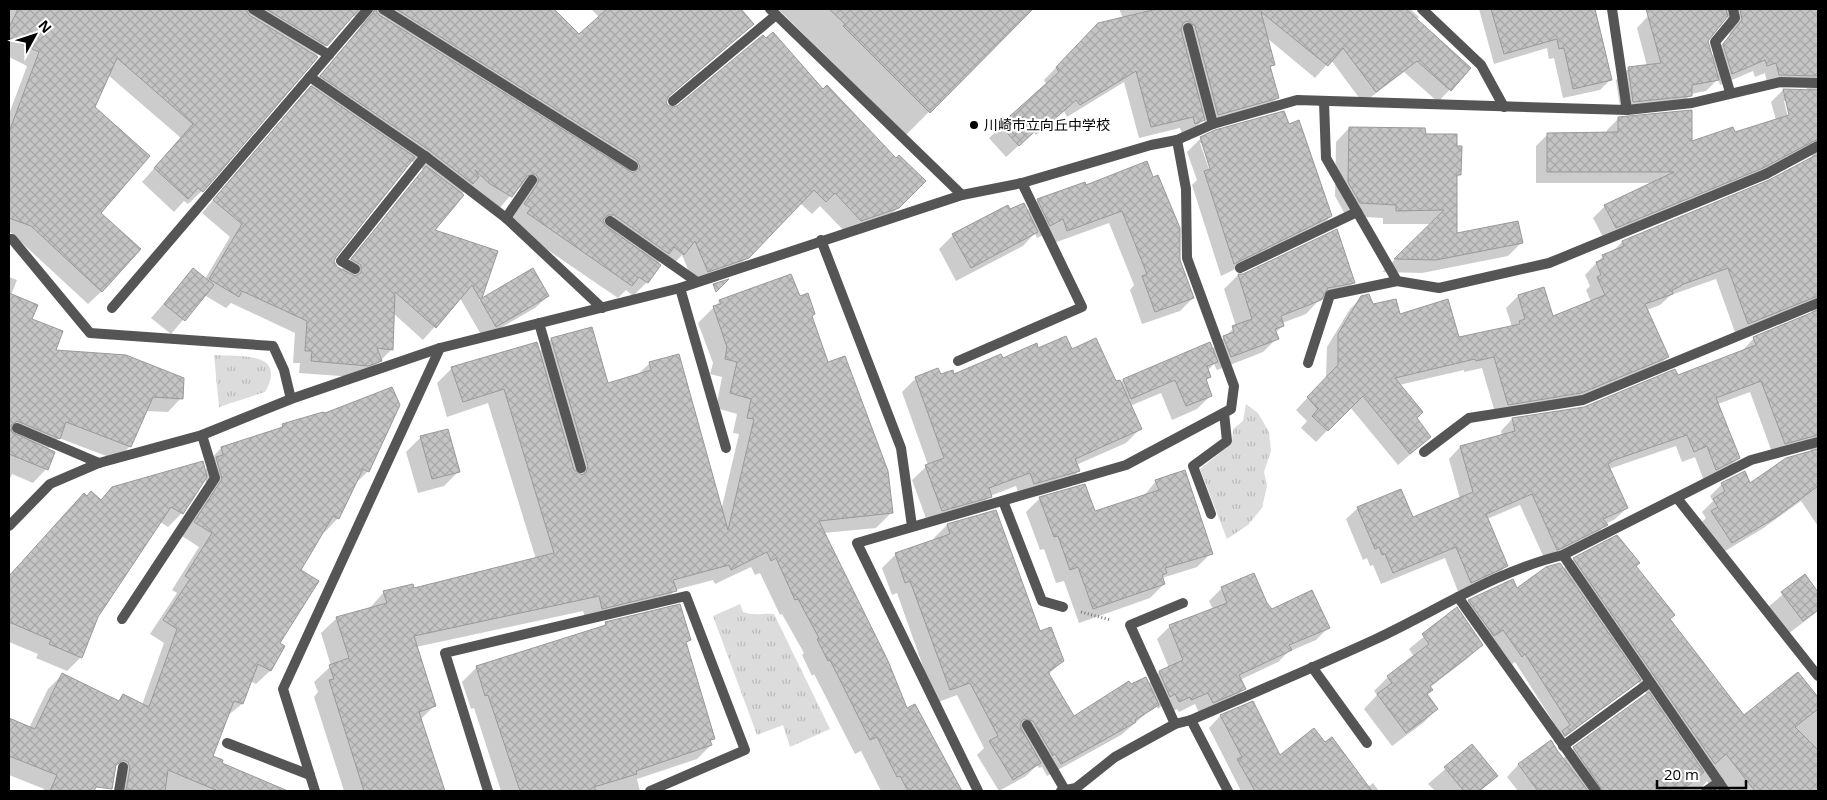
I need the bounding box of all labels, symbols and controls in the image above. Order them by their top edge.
north arrow [10,10,60,60]
text: N [34,16,56,37]
place label: 川崎市立向丘中学校 [984,115,1110,134]
marker: 川崎市立向丘中学校 [968,119,980,131]
scale bar [1657,758,1746,790]
text: 20 m [1664,764,1699,784]

